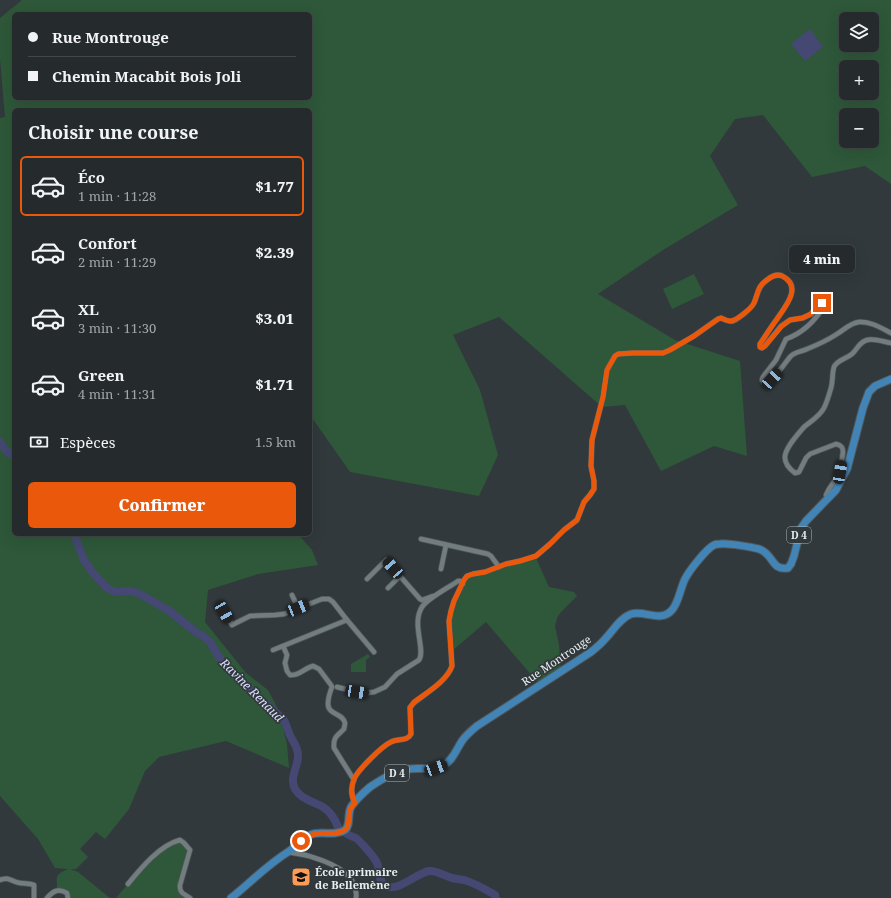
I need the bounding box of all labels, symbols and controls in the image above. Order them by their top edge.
map controls [839,12,879,148]
button: layers [839,12,879,52]
text: Rue Montrouge [52,27,169,47]
button: + [839,60,879,100]
text: Chemin Macabit Bois Joli [52,66,241,86]
button: − [839,108,879,148]
text: Choisir une course [28,120,198,144]
text: Éco [78,167,105,187]
icon: car [30,168,66,204]
text: $1.77 [255,176,294,196]
text: 1 min · 11:28 [78,187,156,205]
text: Confort [78,233,137,253]
icon: car [30,234,66,270]
text: $2.39 [255,242,294,262]
callout: 4 min [789,245,855,273]
text: 4 min [803,250,841,268]
text: 2 min · 11:29 [78,253,156,271]
route end [813,294,831,312]
text: XL [78,299,99,319]
icon: car [30,300,66,336]
text: $3.01 [255,308,294,328]
text: 3 min · 11:30 [78,319,156,337]
text: Green [78,365,125,385]
icon: car [30,366,66,402]
car [759,366,785,392]
text: $1.71 [255,374,294,394]
text: 4 min · 11:31 [78,385,156,403]
icon: cash [28,431,50,453]
text: Espèces [60,432,116,452]
text: 1.5 km [255,433,296,451]
car [832,459,848,485]
button: Confirmer [28,482,296,528]
road number: D 4 [787,527,811,543]
car [381,555,405,581]
car [285,598,311,618]
car [213,599,235,625]
street label: Rue Montrouge [518,631,594,689]
water label: Ravine Renaud [216,654,288,726]
car [344,684,370,700]
car [423,758,449,778]
road number: D 4 [385,765,409,781]
route start [292,832,310,850]
place label: École primaire de Bellemène [315,864,398,892]
school or university icon: École primaire de Bellemène [290,866,312,888]

